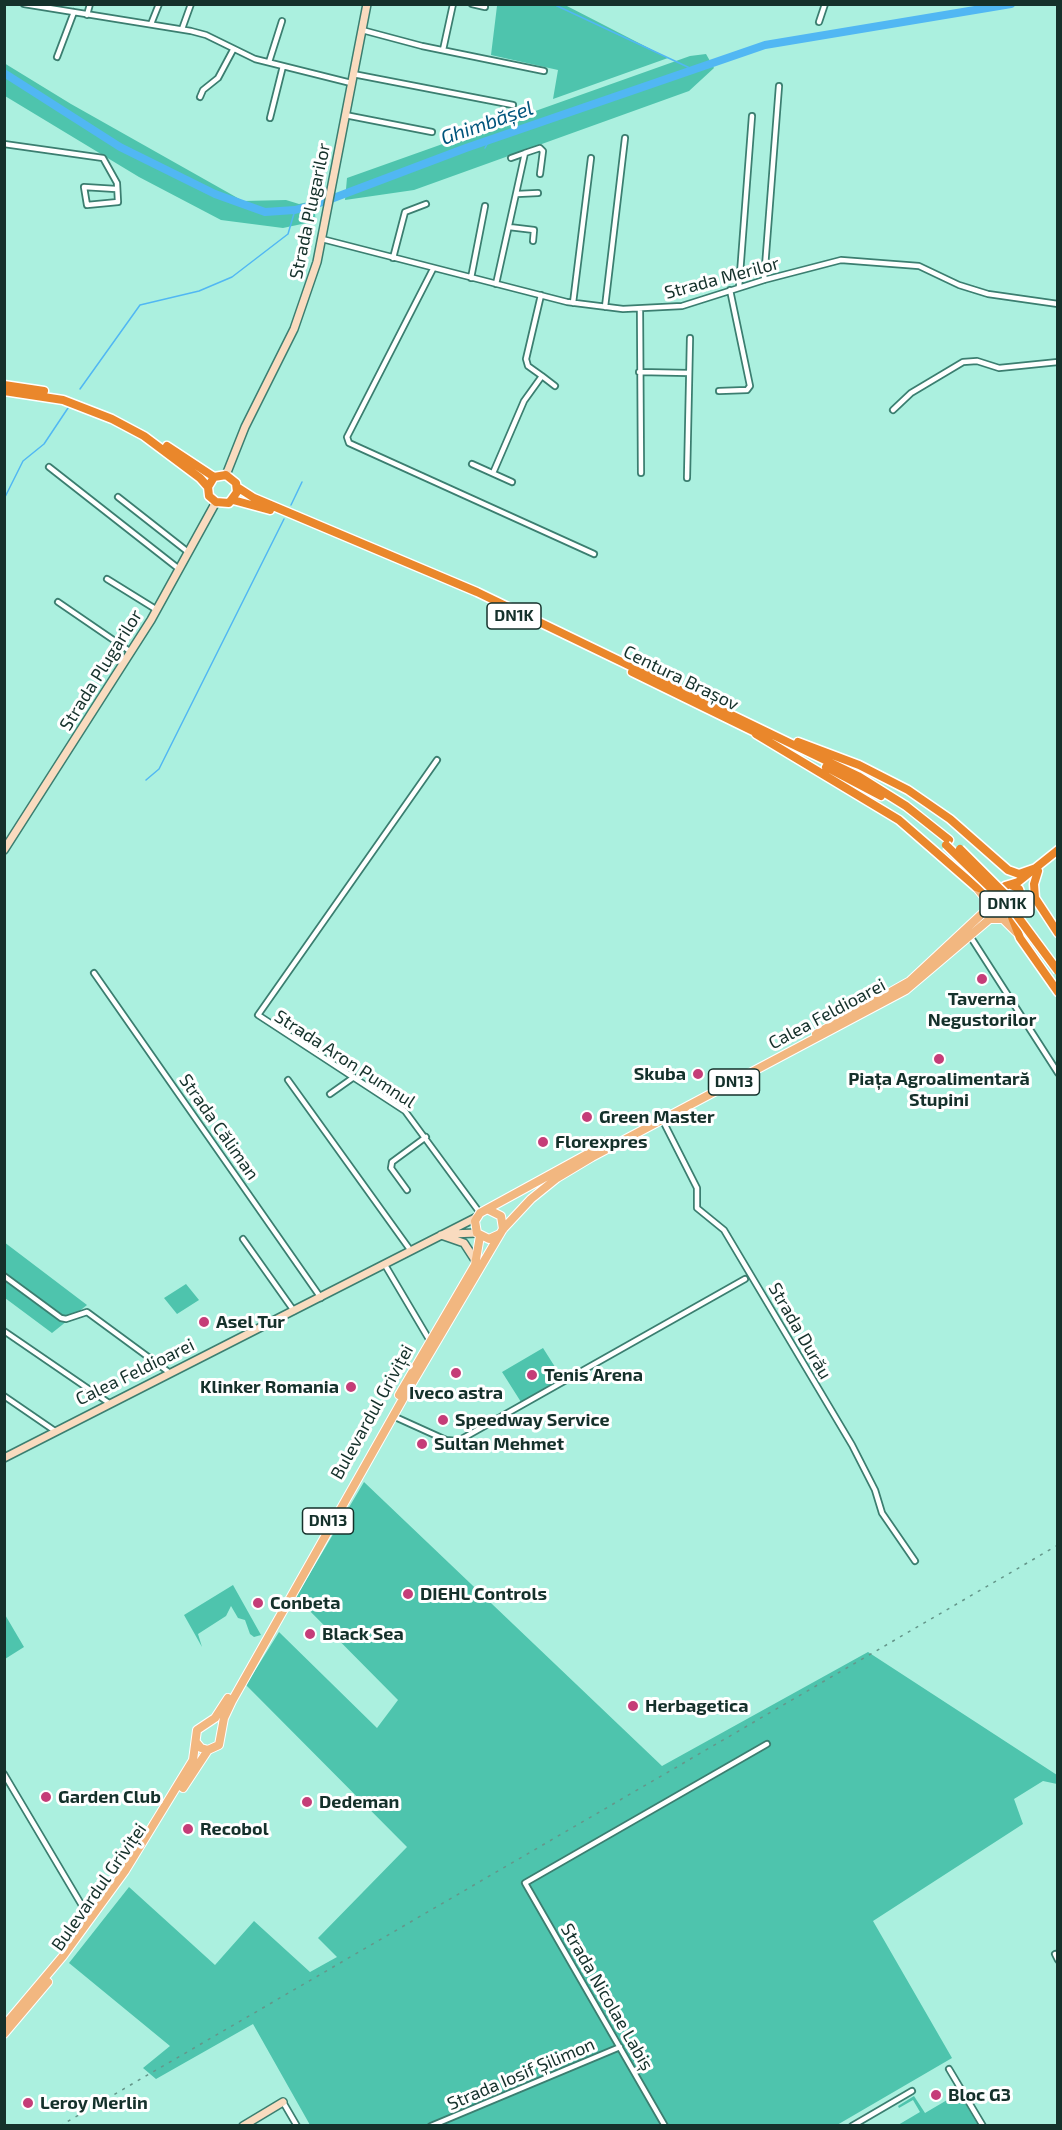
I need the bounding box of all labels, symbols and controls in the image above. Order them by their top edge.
water label: Ghimbășel [438,96,536,150]
street label: Strada Plugarilor [285,141,335,281]
street label: Strada Merilor [662,252,782,304]
road number: DN1K [487,603,541,629]
street label: Strada Plugarilor [55,605,147,735]
street label: Centura Brașov [620,641,742,715]
road number: DN1K [980,891,1034,917]
marker: Taverna Negustorilor [975,972,989,986]
street label: Calea Feldioarei [765,974,889,1054]
place label: Taverna Negustorilor [928,988,1036,1030]
street label: Strada Aron Pumnul [270,1005,420,1113]
marker: Piața Agroalimentară Stupini [932,1052,946,1066]
place label: Skuba [634,1063,686,1085]
marker: Skuba [691,1067,705,1081]
place label: Piața Agroalimentară Stupini [848,1068,1030,1110]
road number: DN13 [708,1069,760,1095]
street label: Strada Căliman [175,1070,263,1184]
place label: Green Master [599,1106,715,1128]
marker: Green Master [580,1110,594,1124]
place label: Florexpres [555,1131,647,1153]
marker: Florexpres [536,1135,550,1149]
street label: Strada Durău [764,1279,836,1383]
place label: Asel Tur [216,1311,285,1333]
marker: Asel Tur [197,1315,211,1329]
street label: Calea Feldioarei [72,1334,198,1410]
street label: Bulevardul Griviței [326,1341,418,1483]
place label: Tenis Arena [544,1364,643,1386]
marker: Iveco astra [449,1366,463,1380]
marker: Tenis Arena [525,1368,539,1382]
place label: Klinker Romania [200,1376,339,1398]
marker: Klinker Romania [344,1380,358,1394]
place label: Iveco astra [409,1382,503,1404]
place label: Speedway Service [455,1409,610,1431]
marker: Speedway Service [436,1413,450,1427]
place label: Sultan Mehmet [434,1433,564,1455]
marker: Sultan Mehmet [415,1437,429,1451]
road number: DN13 [302,1508,354,1534]
place label: DIEHL Controls [420,1583,547,1605]
marker: DIEHL Controls [401,1587,415,1601]
place label: Conbeta [270,1592,341,1614]
marker: Conbeta [251,1596,265,1610]
place label: Black Sea [322,1623,404,1645]
marker: Black Sea [303,1627,317,1641]
place label: Herbagetica [645,1695,749,1717]
marker: Herbagetica [626,1699,640,1713]
place label: Garden Club [58,1786,161,1808]
marker: Garden Club [39,1790,53,1804]
place label: Dedeman [319,1791,399,1813]
marker: Dedeman [300,1795,314,1809]
place label: Recobol [200,1818,269,1840]
street label: Bulevardul Griviței [47,1819,151,1955]
marker: Recobol [181,1822,195,1836]
street label: Strada Nicolae Labiș [556,1920,658,2074]
street label: Strada Iosif Șilimon [444,2033,598,2115]
place label: Bloc G3 [948,2084,1011,2106]
marker: Bloc G3 [929,2088,943,2102]
place label: Leroy Merlin [40,2092,148,2114]
marker: Leroy Merlin [21,2096,35,2110]

